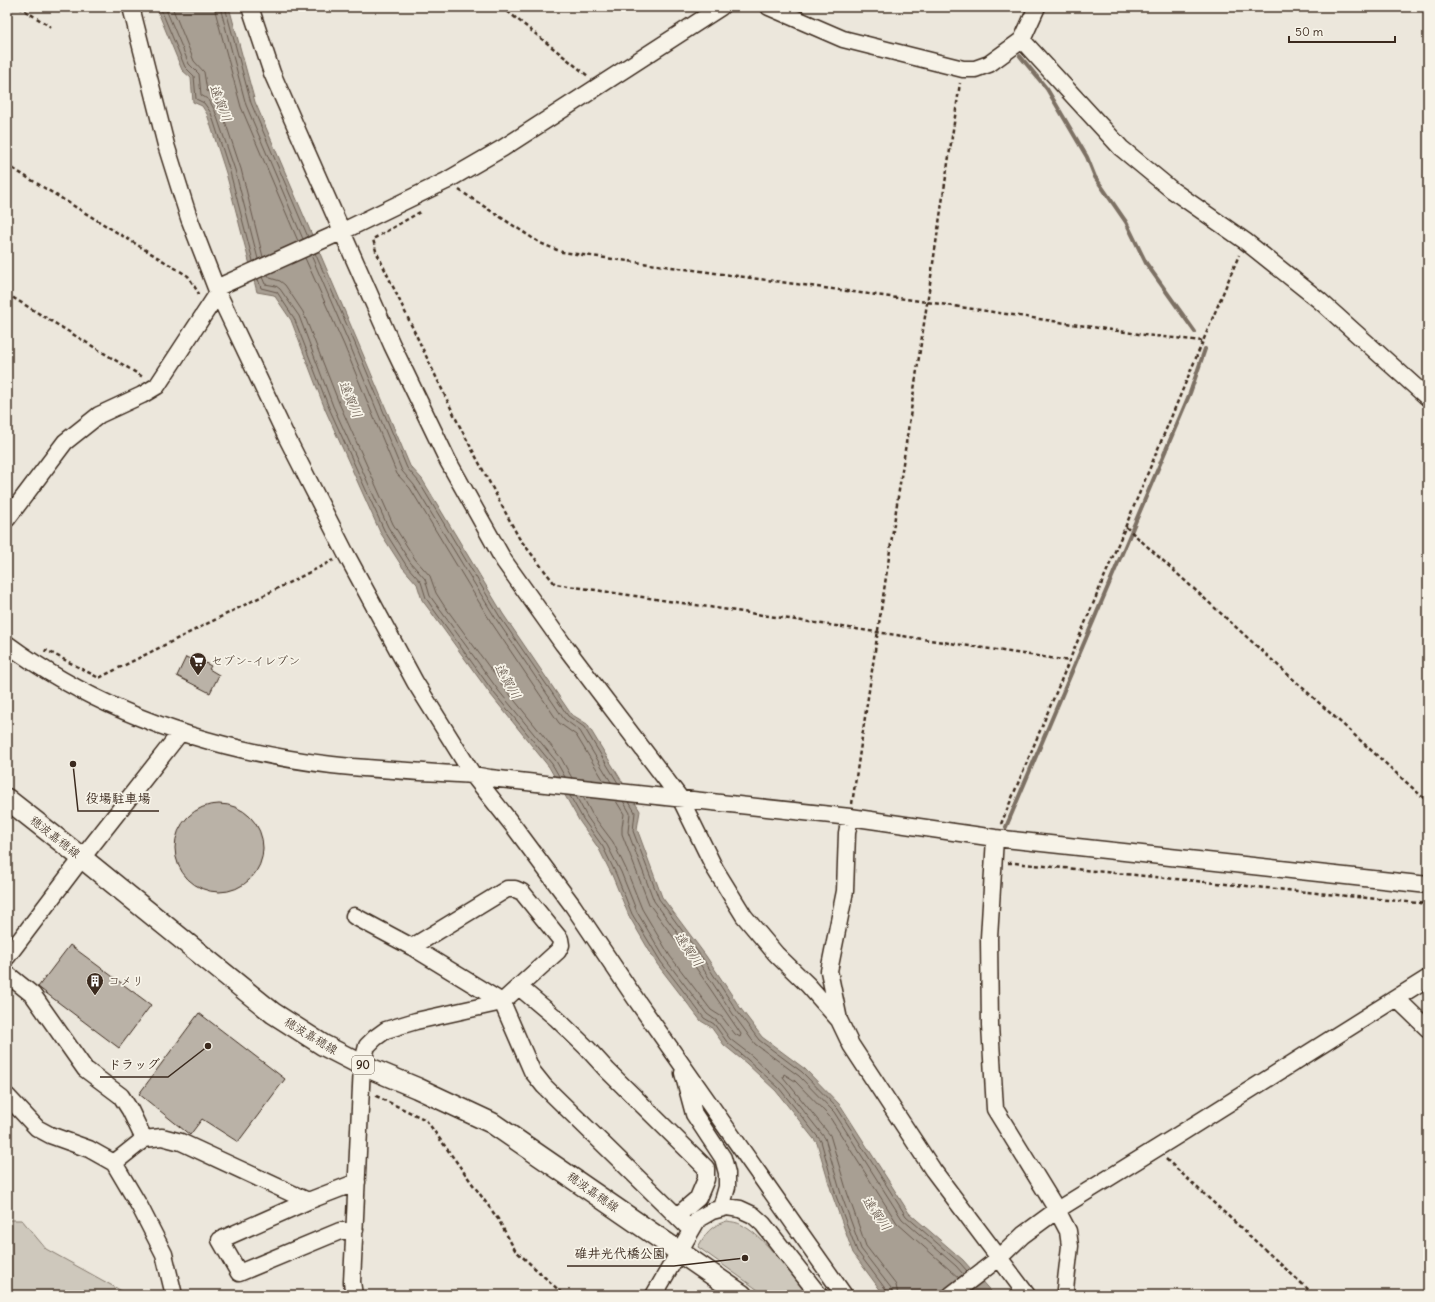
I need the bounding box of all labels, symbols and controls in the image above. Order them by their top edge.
scale bar [1289,18,1395,44]
text: 50 m [1295,24,1324,39]
water label: 遠賀川 [206,82,235,124]
water label: 遠賀川 [335,378,366,420]
supermarket icon: セブン-イレブン [188,651,208,676]
place label: セブン-イレブン [211,653,300,668]
water label: 遠賀川 [490,660,525,702]
callout: 役場駐車場 [78,786,159,811]
text: 役場駐車場 [85,790,151,807]
street label: 穂波嘉穂線 [27,812,84,861]
water label: 遠賀川 [670,928,707,970]
building icon: コメリ [85,971,105,996]
place label: コメリ [108,973,144,988]
street label: 穂波嘉穂線 [282,1014,341,1057]
callout: ドラッグ [100,1052,168,1077]
text: ドラッグ [108,1056,160,1073]
road number: 90 [352,1056,374,1074]
street label: 穂波嘉穂線 [564,1168,622,1215]
water label: 遠賀川 [858,1192,895,1234]
callout: 碓井光代橋公園 [567,1241,674,1266]
text: 碓井光代橋公園 [574,1245,666,1262]

